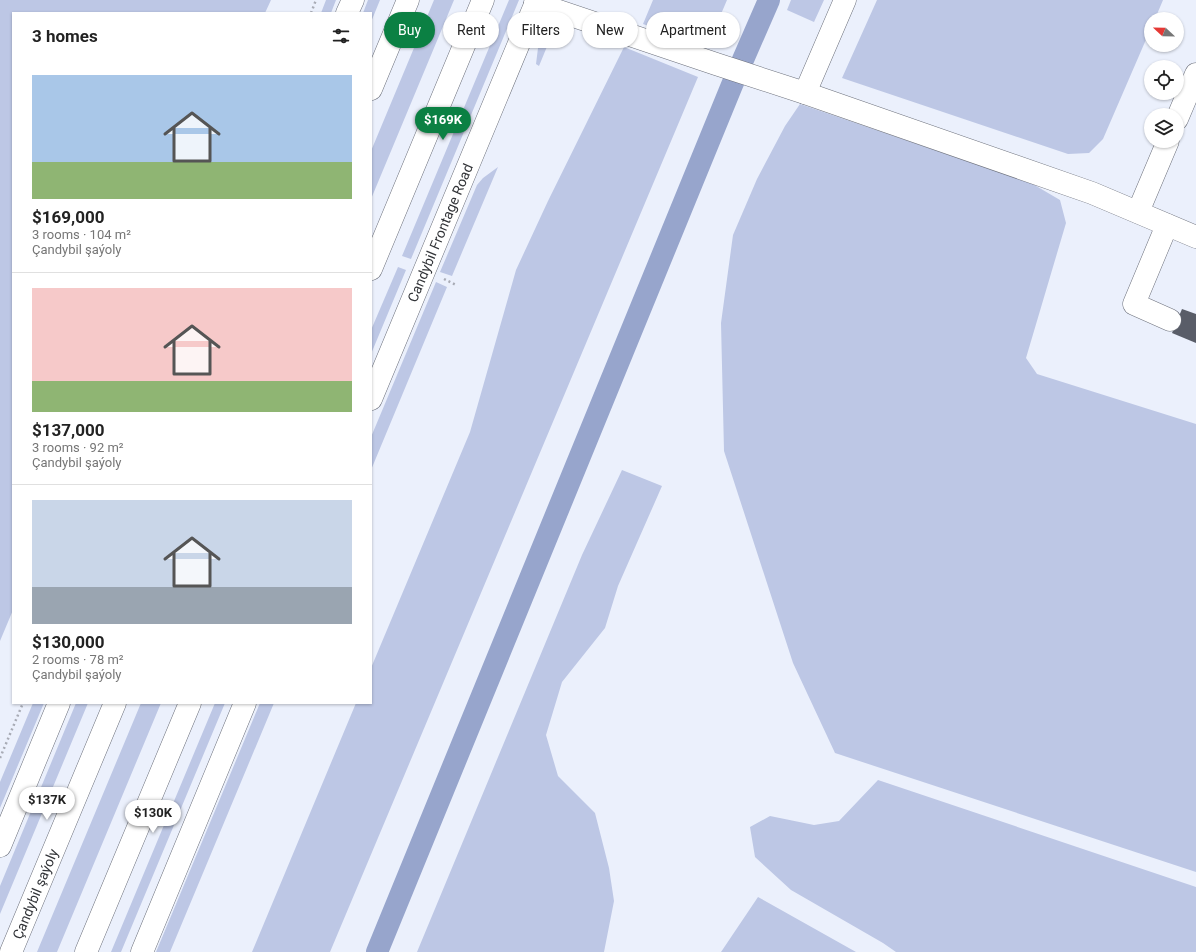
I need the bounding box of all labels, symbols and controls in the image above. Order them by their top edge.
chip: Buy [384,12,435,48]
chip: Rent [443,12,499,48]
chip: Filters [507,12,574,48]
chip: New [582,12,638,48]
chip: Apartment [646,12,740,48]
north arrow [1144,12,1184,52]
map controls [1144,12,1184,148]
icon: filters [330,25,352,47]
text: 3 homes [32,26,98,46]
button: locate [1144,60,1184,100]
icon: home [156,101,228,173]
pin: $169K [415,107,471,141]
button: layers [1144,108,1184,148]
text: $169K [424,112,462,127]
street label: Candybil Frontage Road [404,161,476,304]
text: $169,000 [32,207,104,227]
text: 3 rooms · 104 m² [32,227,131,242]
text: Çandybil şaýoly [32,242,122,257]
icon: home [156,314,228,386]
text: $137,000 [32,420,104,440]
text: 3 rooms · 92 m² [32,440,124,455]
text: Çandybil şaýoly [32,455,122,470]
icon: home [156,526,228,598]
text: $130,000 [32,632,104,652]
text: 2 rooms · 78 m² [32,652,124,667]
text: Çandybil şaýoly [32,667,122,682]
pin: $137K [19,787,75,821]
text: $137K [28,792,66,807]
pin: $130K [125,800,181,834]
text: $130K [134,805,172,820]
street label: Çandybil şaýoly [9,846,61,941]

